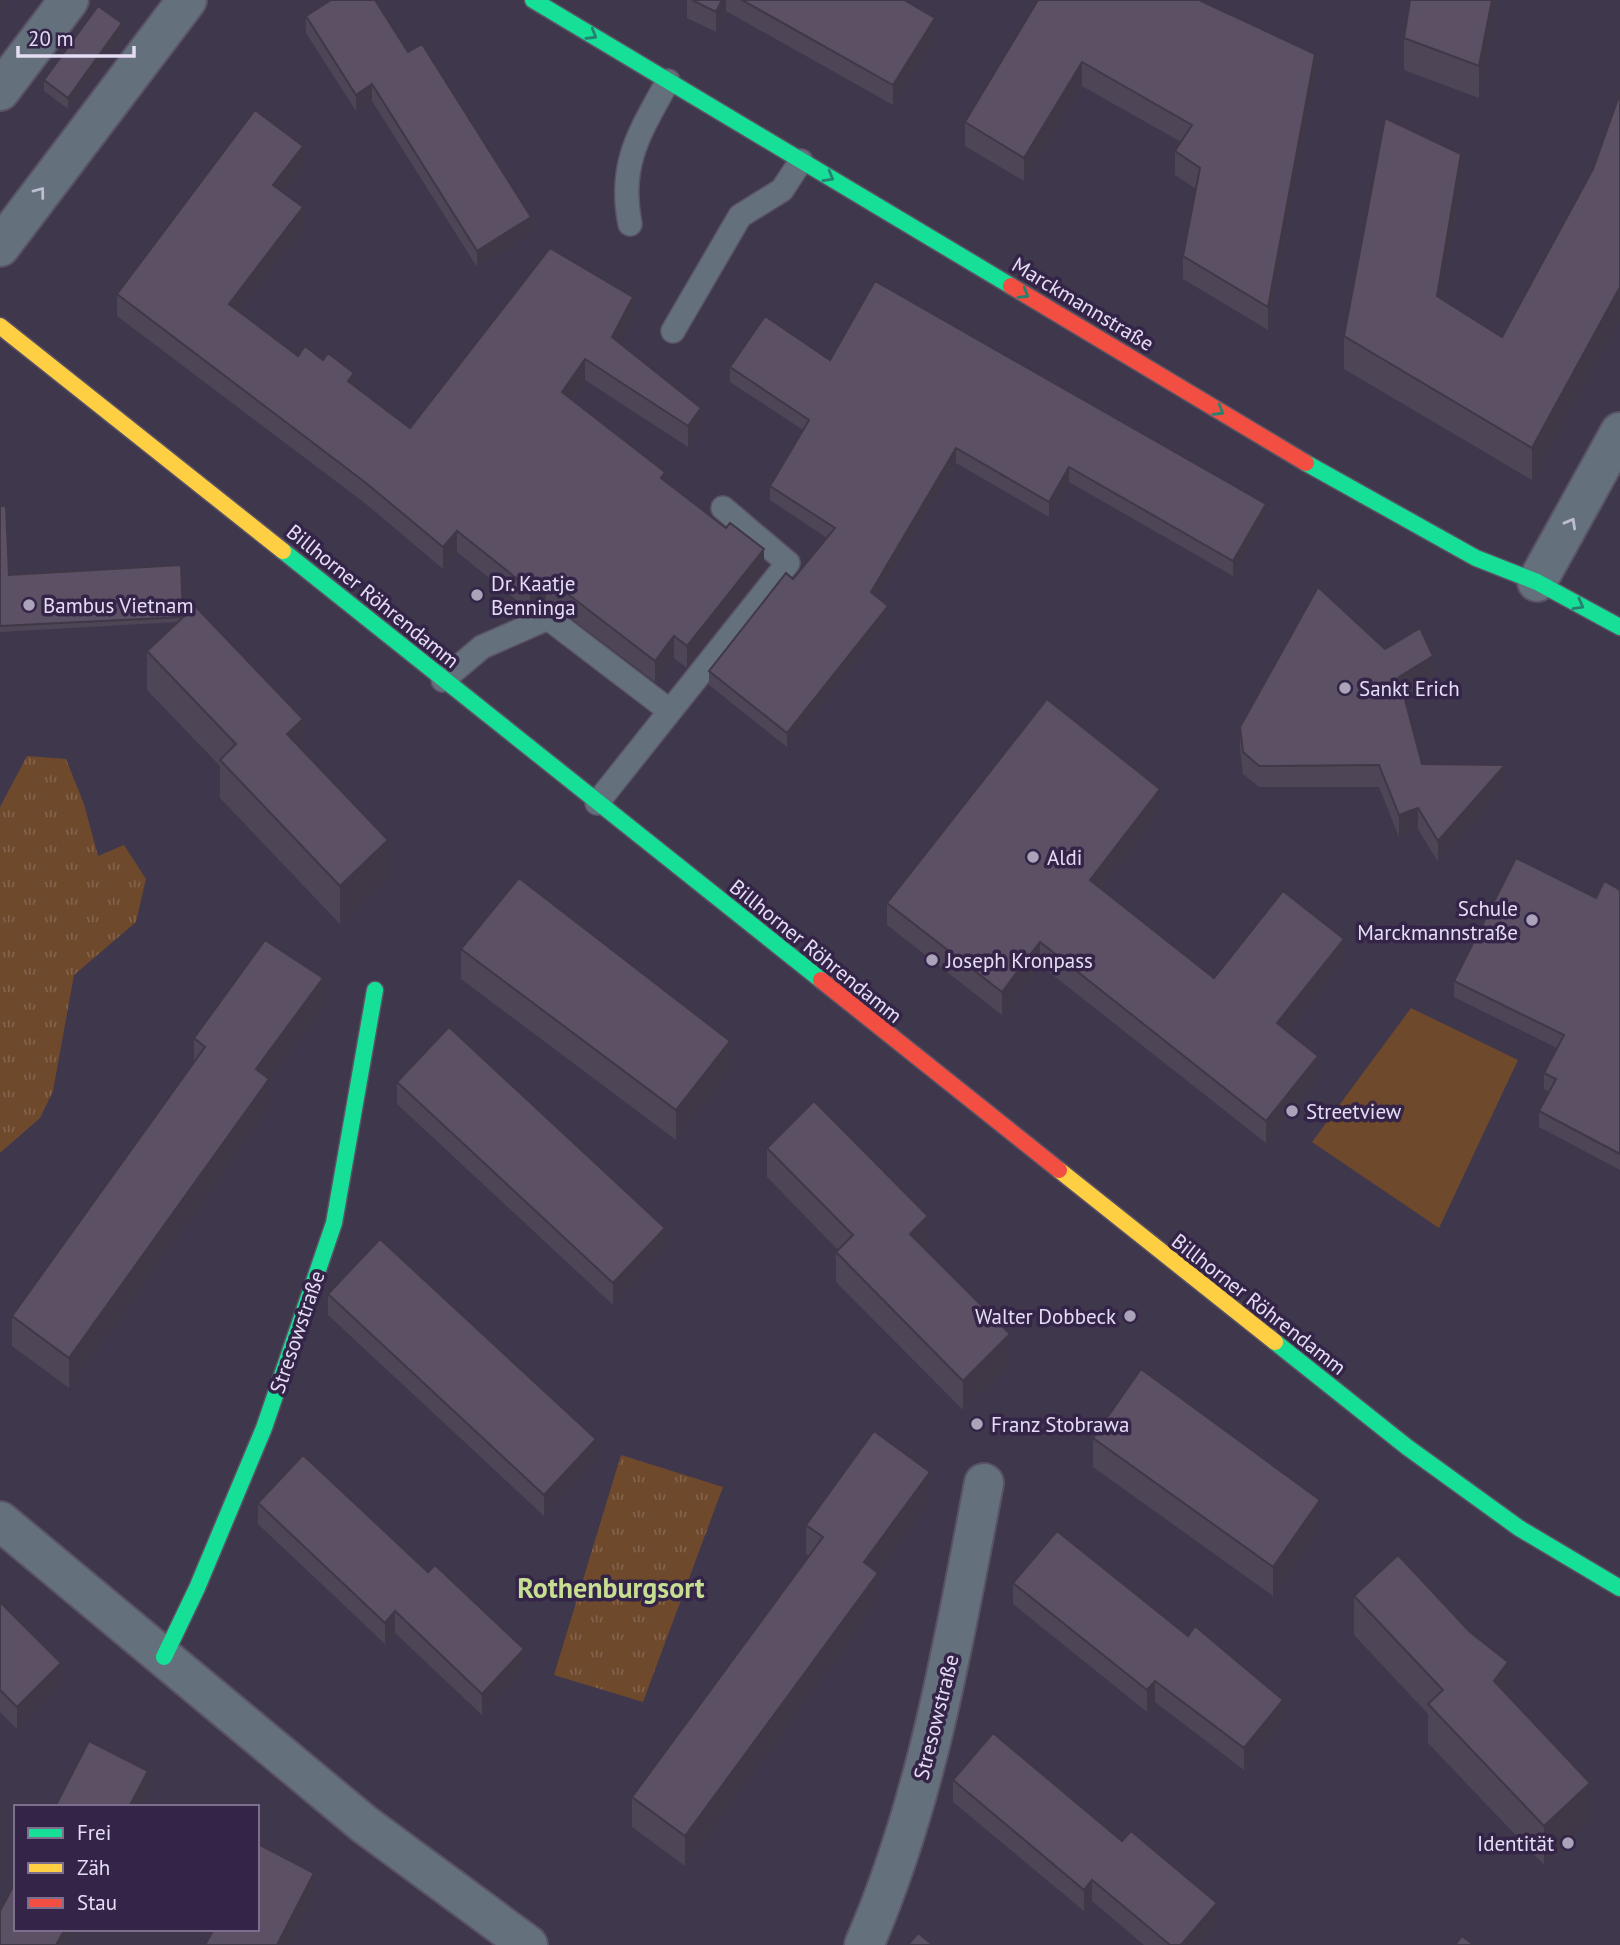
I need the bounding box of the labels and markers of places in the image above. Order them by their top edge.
place label: Dr. Kaatje Benninga [491,570,576,621]
marker: Dr. Kaatje Benninga [469,587,485,603]
place label: Bambus Vietnam [43,592,194,619]
marker: Bambus Vietnam [21,597,37,613]
place label: Sankt Erich [1359,675,1460,702]
marker: Sankt Erich [1337,680,1353,696]
place label: Aldi [1047,844,1082,871]
marker: Aldi [1025,849,1041,865]
place label: Schule Marckmannstraße [1357,895,1518,946]
marker: Schule Marckmannstraße [1524,912,1540,928]
place label: Joseph Kronpass [945,947,1093,974]
marker: Joseph Kronpass [924,952,940,968]
place label: Streetview [1306,1098,1402,1125]
marker: Streetview [1284,1103,1300,1119]
place label: Walter Dobbeck [975,1303,1116,1330]
marker: Walter Dobbeck [1122,1308,1138,1324]
place label: Franz Stobrawa [991,1411,1129,1438]
marker: Franz Stobrawa [969,1416,985,1432]
place label: Identität [1477,1830,1554,1857]
marker: Identität [1560,1835,1576,1851]

